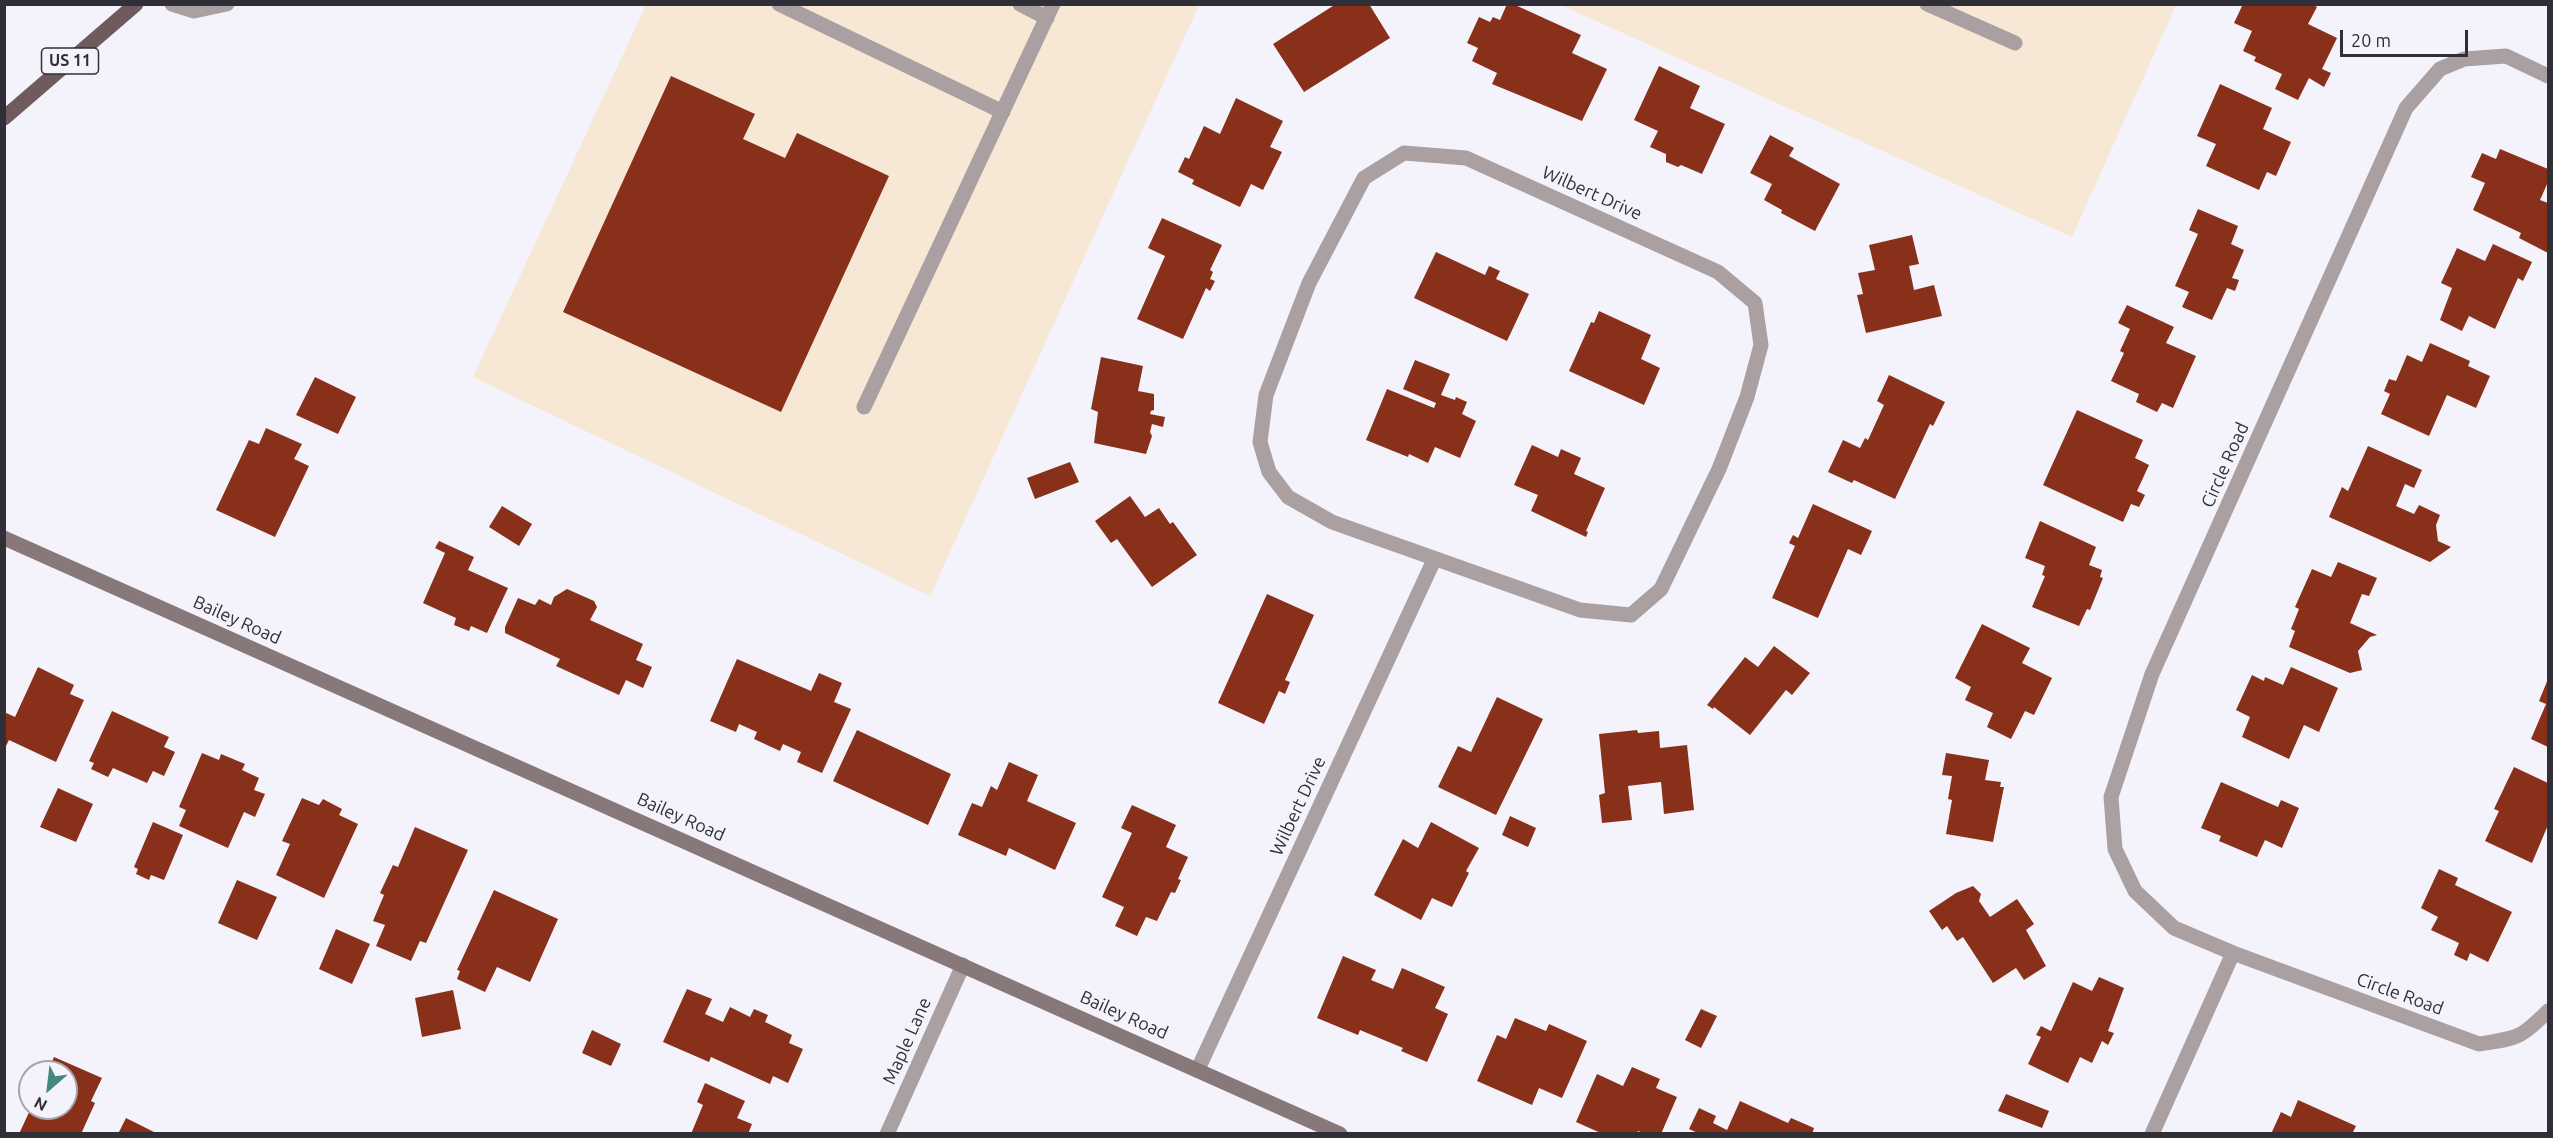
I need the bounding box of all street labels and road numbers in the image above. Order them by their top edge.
road number: US 11 [42,48,98,74]
street label: Wilbert Drive [1539,161,1645,225]
street label: Circle Road [2197,419,2253,511]
street label: Bailey Road [190,591,284,649]
street label: Wilbert Drive [1266,753,1330,859]
street label: Bailey Road [634,788,728,846]
street label: Circle Road [2354,968,2446,1020]
street label: Bailey Road [1077,986,1171,1044]
street label: Maple Lane [878,994,936,1088]

